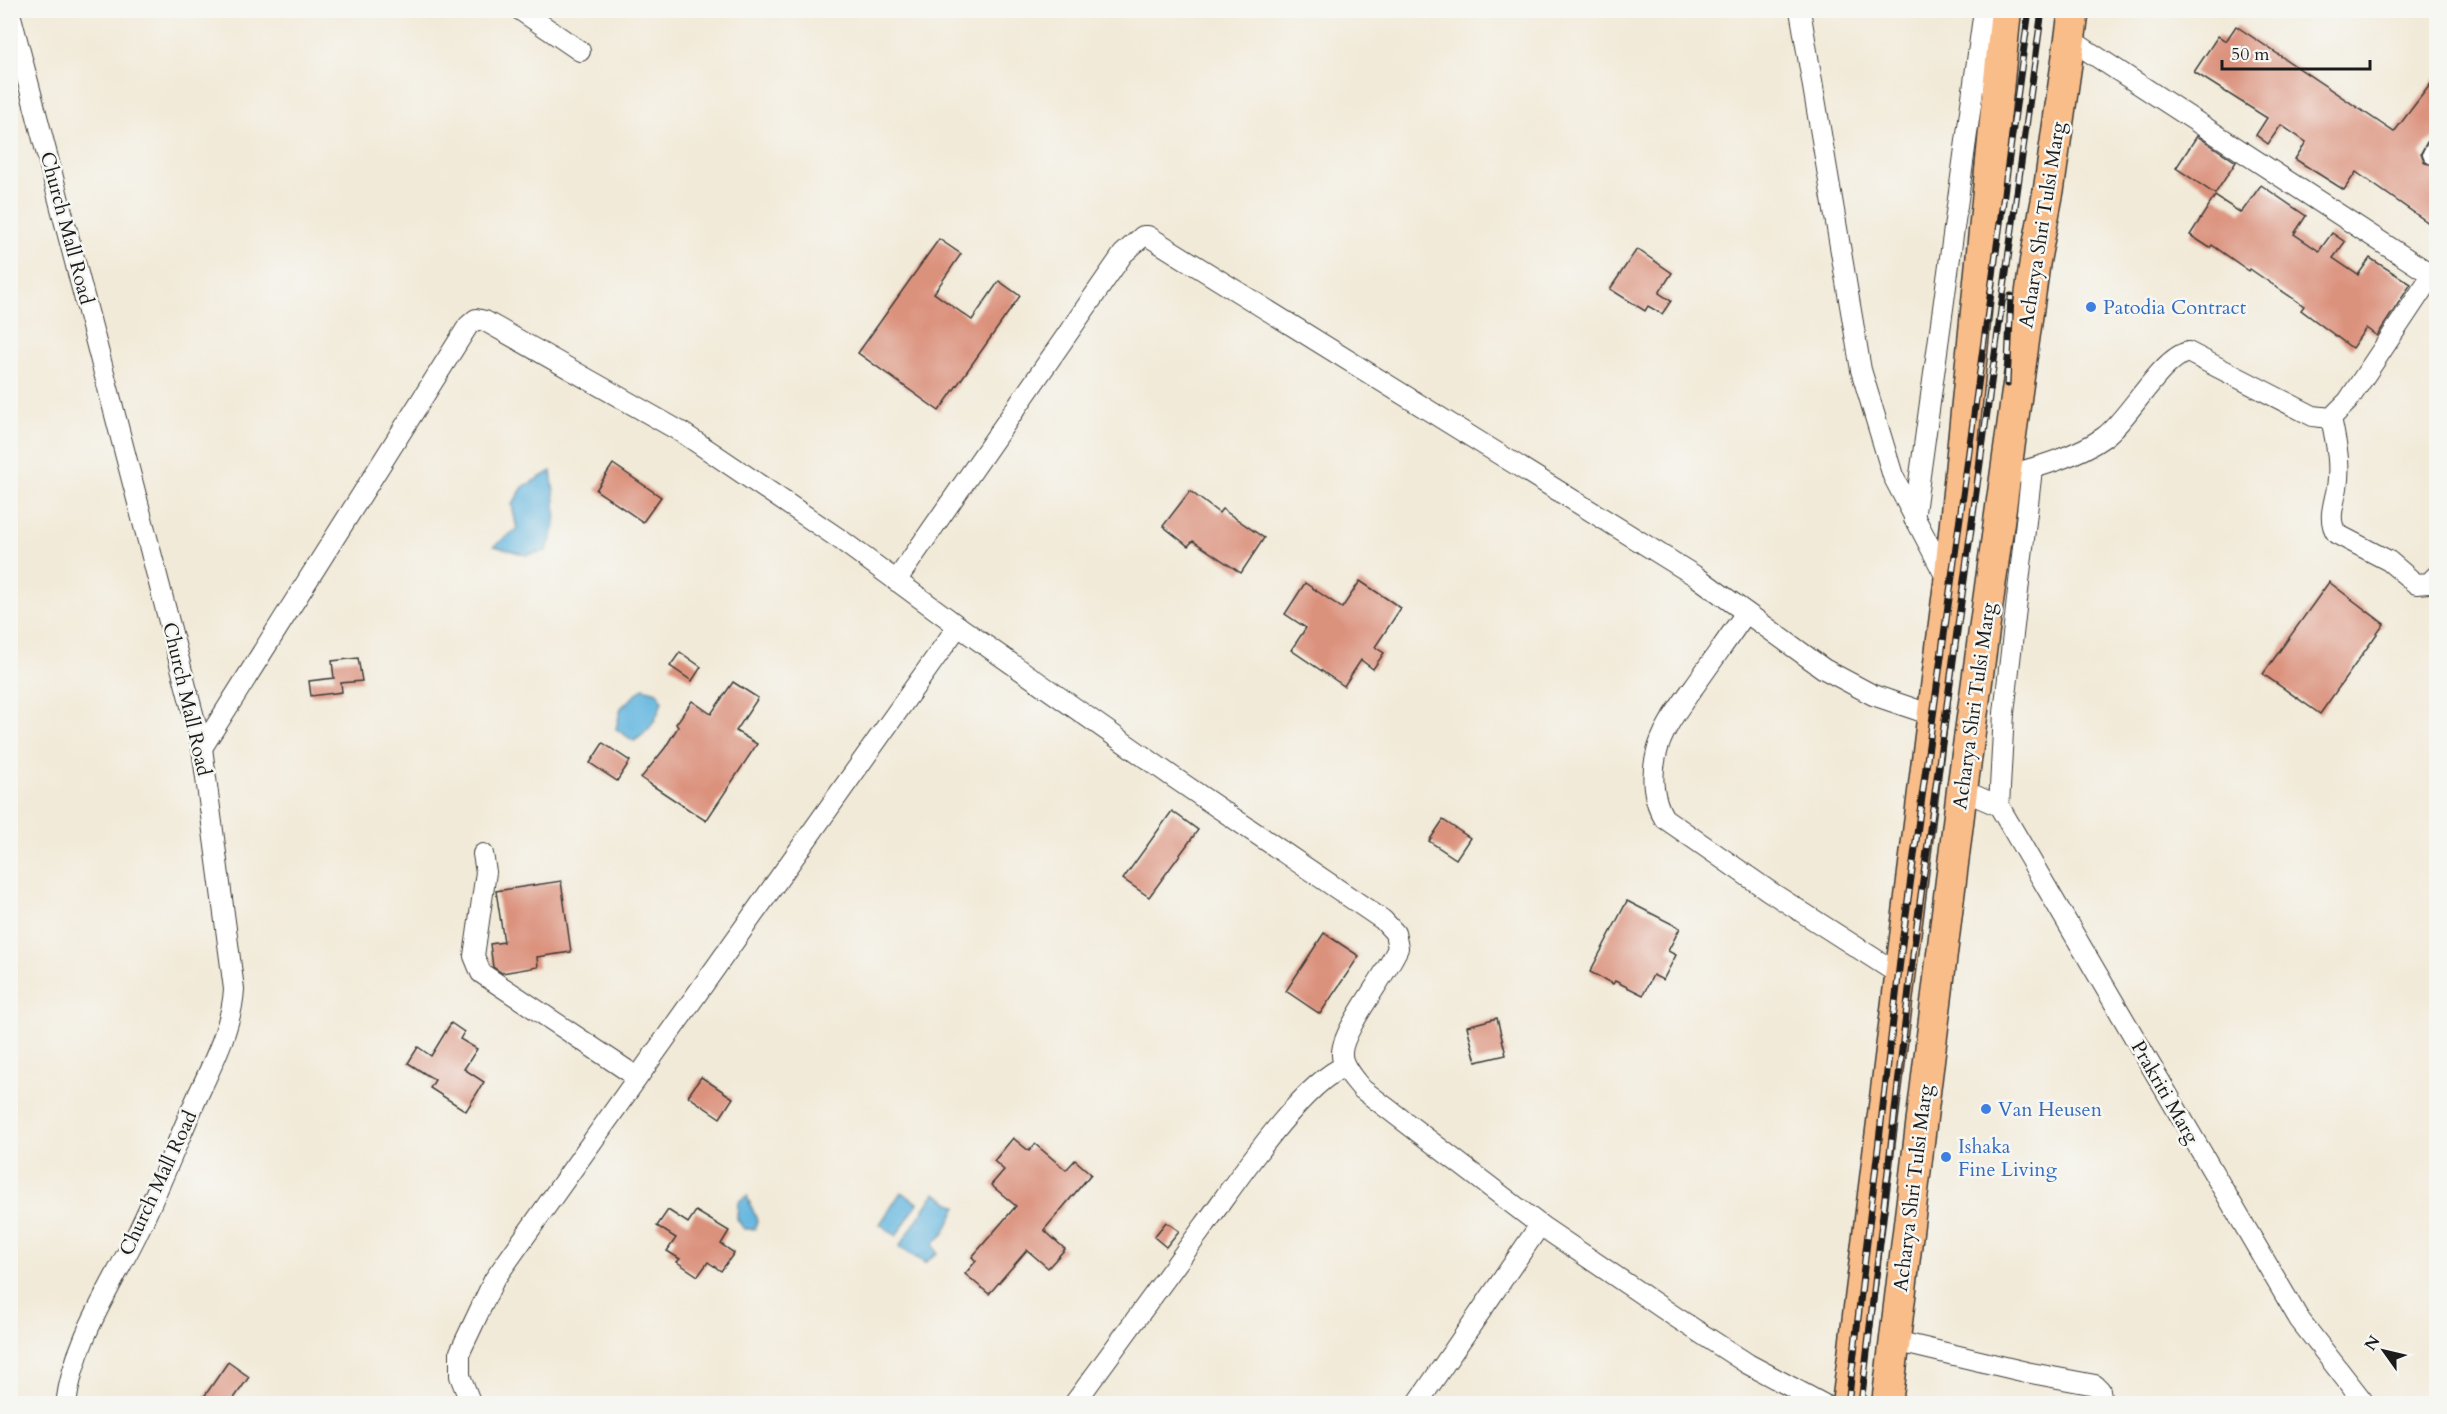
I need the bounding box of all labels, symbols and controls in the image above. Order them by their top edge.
scale bar [2222,33,2370,71]
text: 50 m [2231,42,2270,67]
street label: Acharya Shri Tulsi Marg [2012,119,2072,330]
street label: Church Mall Road [34,149,100,308]
place label: Patodia Contract [2103,294,2247,321]
marker: Patodia Contract [2084,300,2098,314]
street label: Acharya Shri Tulsi Marg [1946,600,2002,811]
street label: Church Mall Road [156,619,218,779]
street label: Prakriti Marg [2125,1036,2206,1149]
street label: Acharya Shri Tulsi Marg [1887,1082,1939,1293]
place label: Van Heusen [1998,1096,2103,1123]
marker: Van Heusen [1979,1102,1993,1116]
street label: Church Mall Road [113,1106,204,1260]
place label: Ishaka Fine Living [1958,1133,2058,1183]
marker: Ishaka Fine Living [1939,1150,1953,1164]
north arrow [2354,1321,2414,1381]
text: N [2359,1331,2385,1355]

